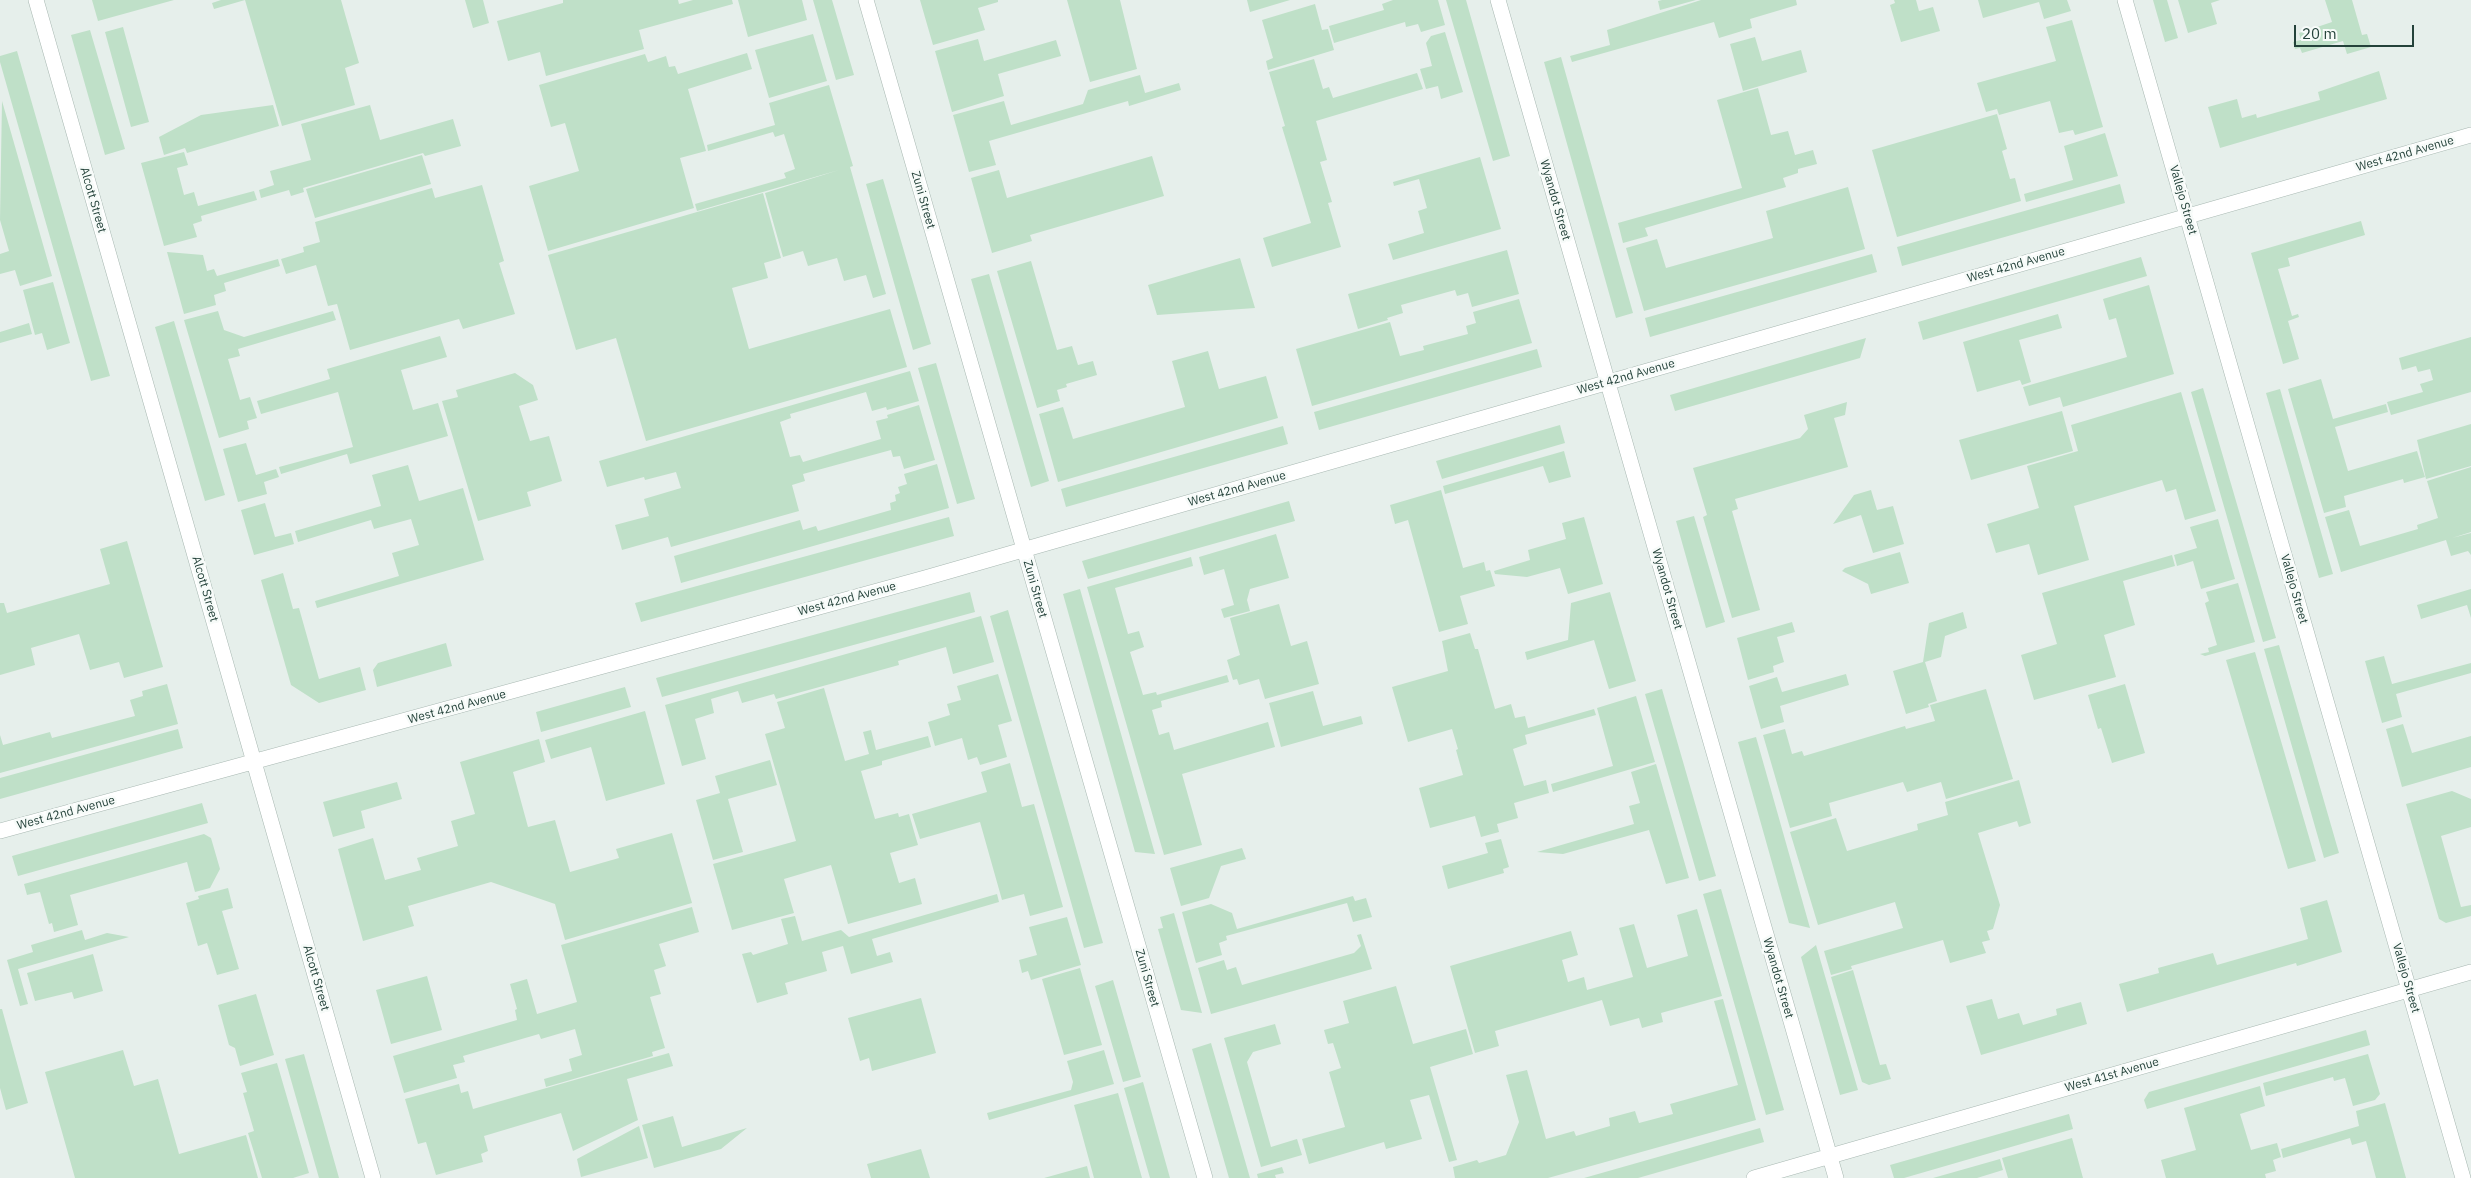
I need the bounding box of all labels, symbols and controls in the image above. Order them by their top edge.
scale bar [2296,15,2416,47]
text: 20 m [2302,24,2337,43]
street label: West 42nd Avenue [2354,133,2456,175]
street label: Wyandot Street [1537,158,1573,242]
street label: Vallejo Street [2166,163,2200,237]
street label: Alcott Street [77,165,109,235]
street label: Zuni Street [908,170,938,230]
street label: West 42nd Avenue [1965,244,2067,286]
street label: West 42nd Avenue [1575,356,1677,398]
street label: West 42nd Avenue [1186,468,1288,510]
street label: Wyandot Street [1649,547,1685,631]
street label: Vallejo Street [2277,552,2311,626]
street label: Alcott Street [189,554,221,624]
street label: Zuni Street [1020,559,1050,619]
street label: West 42nd Avenue [796,579,898,619]
street label: West 42nd Avenue [406,687,508,727]
street label: West 42nd Avenue [15,793,117,833]
street label: Wyandot Street [1760,936,1796,1020]
street label: Vallejo Street [2389,941,2423,1015]
street label: Alcott Street [300,943,332,1013]
street label: Zuni Street [1132,948,1162,1008]
street label: West 41st Avenue [2063,1055,2161,1095]

